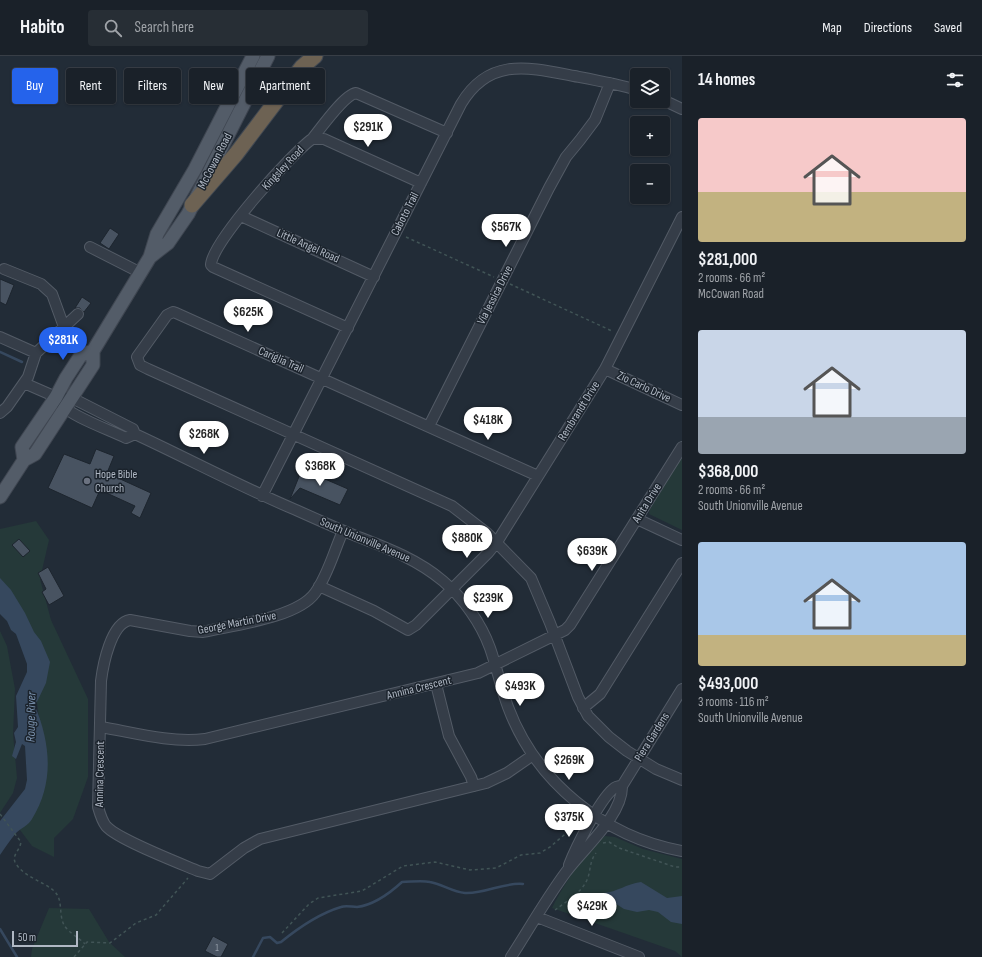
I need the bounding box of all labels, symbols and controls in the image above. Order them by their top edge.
search box [88,10,368,46]
text: Habito [20,16,64,39]
icon: search [102,17,124,39]
text: Search here [134,18,194,37]
text: Map [822,19,842,36]
text: Directions [864,19,912,36]
text: Saved [934,19,962,36]
chip: Buy [12,68,58,104]
chip: Rent [66,68,116,104]
chip: Filters [124,68,181,104]
chip: New [189,68,238,104]
chip: Apartment [246,68,325,104]
map controls [630,68,670,204]
button: layers [630,68,670,108]
icon: filters [944,69,966,91]
text: 14 homes [698,70,755,90]
pin: $291K [340,114,396,148]
button: + [630,116,670,156]
text: $291K [353,119,383,135]
street label: McCowan Road [195,131,235,191]
street label: Kingsley Road [259,143,307,193]
icon: home [796,144,868,216]
button: − [630,164,670,204]
street label: Caboto Trail [388,190,422,238]
pin: $567K [478,214,534,248]
text: $567K [491,219,521,235]
street label: Little Angel Road [274,225,342,267]
text: $281,000 [698,250,757,270]
street label: Via Jessica Drive [474,263,516,327]
text: 2 rooms · 66 m² [698,270,765,286]
text: McCowan Road [698,286,764,302]
pin: $625K [220,299,276,333]
text: $625K [233,304,263,320]
pin: $281K [35,327,91,361]
text: $281K [48,332,78,348]
street label: Cariglia Trail [256,343,306,377]
icon: home [796,356,868,428]
street label: Zio Carlo Drive [615,368,674,406]
street label: Rembrandt Drive [555,378,603,444]
pin: $418K [460,407,516,441]
text: $418K [473,412,503,428]
pin: $268K [176,421,232,455]
text: $268K [188,426,220,442]
pin: $368K [292,453,348,487]
text: $368K [304,458,336,474]
text: $368,000 [698,462,758,482]
place label: Hope Bible Church [95,467,138,496]
marker: Hope Bible Church [82,476,92,486]
street label: Anita Drive [629,480,665,526]
text: 2 rooms · 66 m² [698,482,765,498]
text: South Unionville Avenue [698,498,803,514]
street label: South Unionville Avenue [318,514,413,566]
pin: $880K [439,525,495,559]
text: $880K [451,530,483,546]
pin: $639K [564,538,620,572]
text: $639K [576,543,608,559]
icon: home [796,568,868,640]
pin: $239K [460,585,516,619]
text: $239K [473,590,503,606]
street label: George Martin Drive [196,608,278,638]
street label: Annina Crescent [384,673,453,704]
pin: $493K [492,673,548,707]
text: $493,000 [698,674,758,694]
text: $493K [504,678,536,694]
water label: Rouge River [23,690,39,742]
text: 3 rooms · 116 m² [698,694,769,710]
street label: Piera Gardens [631,710,673,764]
text: South Unionville Avenue [698,710,803,726]
street label: Annina Crescent [92,740,108,808]
pin: $269K [541,747,597,781]
text: $269K [554,752,584,768]
pin: $375K [541,804,597,838]
text: $375K [554,809,584,825]
pin: $429K [564,893,620,927]
text: $429K [576,898,608,914]
scale bar [12,929,78,948]
text: 50 m [18,931,36,944]
house number: 1 [215,942,219,954]

